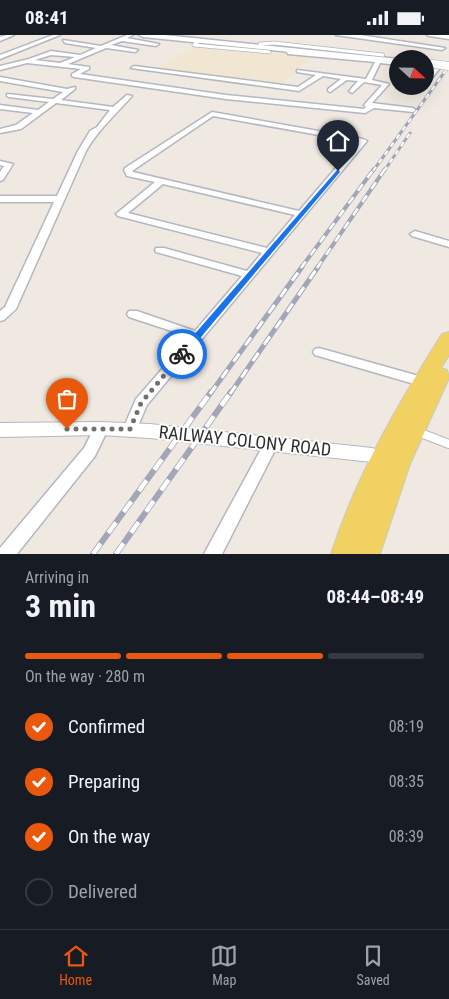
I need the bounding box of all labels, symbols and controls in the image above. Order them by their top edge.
text: 08:41 [25,6,69,29]
north arrow [389,50,434,95]
map controls [389,50,434,95]
pin [317,120,359,171]
icon: home [324,127,352,155]
courier [157,329,207,379]
icon: bike [168,340,196,368]
pin [46,378,88,429]
icon: bag [53,385,81,413]
street label: RAILWAY COLONY ROAD [158,421,332,460]
text: Arriving in [25,568,89,587]
text: 08:44–08:49 [326,585,424,608]
text: 3 min [25,587,96,625]
text: On the way · 280 m [25,667,145,686]
icon: check [25,713,53,741]
text: Confirmed [68,715,145,738]
text: 08:19 [389,717,424,736]
icon: check [25,768,53,796]
text: Preparing [68,770,140,793]
text: 08:35 [389,772,424,791]
icon: check [25,823,53,851]
text: On the way [68,825,150,848]
text: 08:39 [389,827,424,846]
text: Delivered [68,880,137,903]
tab: Home [59,942,92,988]
tab: Map [210,942,238,988]
tab: Saved [357,942,390,988]

